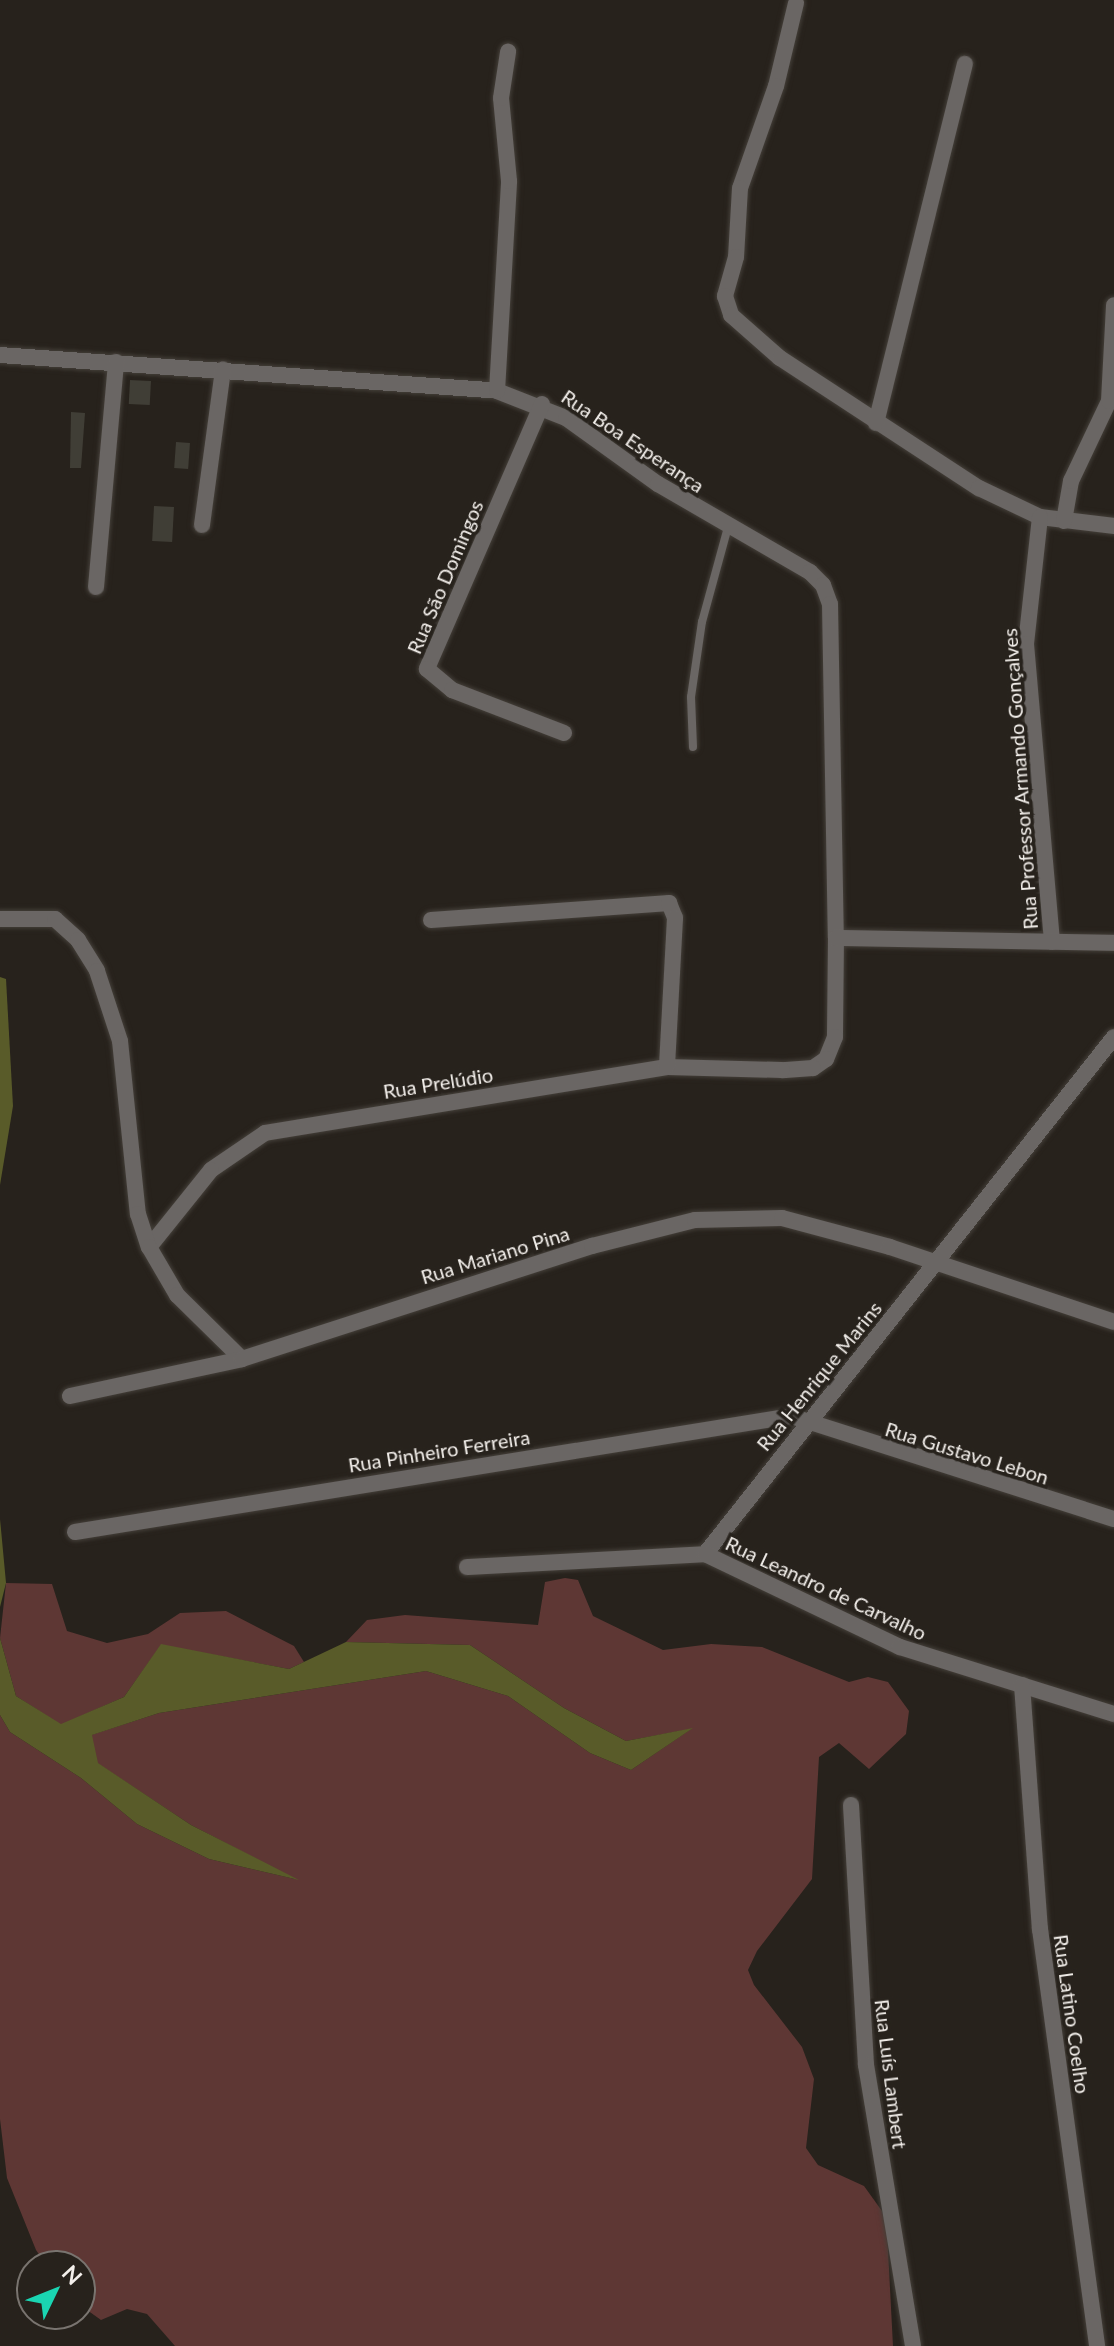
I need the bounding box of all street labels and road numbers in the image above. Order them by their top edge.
street label: Rua Boa Esperança [557,384,709,498]
street label: Rua São Domingos [402,497,488,657]
street label: Rua Professor Armando Gonçalves [997,627,1043,931]
street label: Rua Prelúdio [381,1062,495,1104]
street label: Rua Mariano Pina [418,1221,572,1289]
street label: Rua Henrique Marins [751,1296,887,1456]
street label: Rua Gustavo Lebon [882,1417,1052,1489]
street label: Rua Pinheiro Ferreira [346,1425,532,1477]
street label: Rua Leandro de Carvalho [722,1531,930,1645]
street label: Rua Latino Coelho [1049,1933,1095,2095]
street label: Rua Luís Lambert [870,1998,912,2150]

